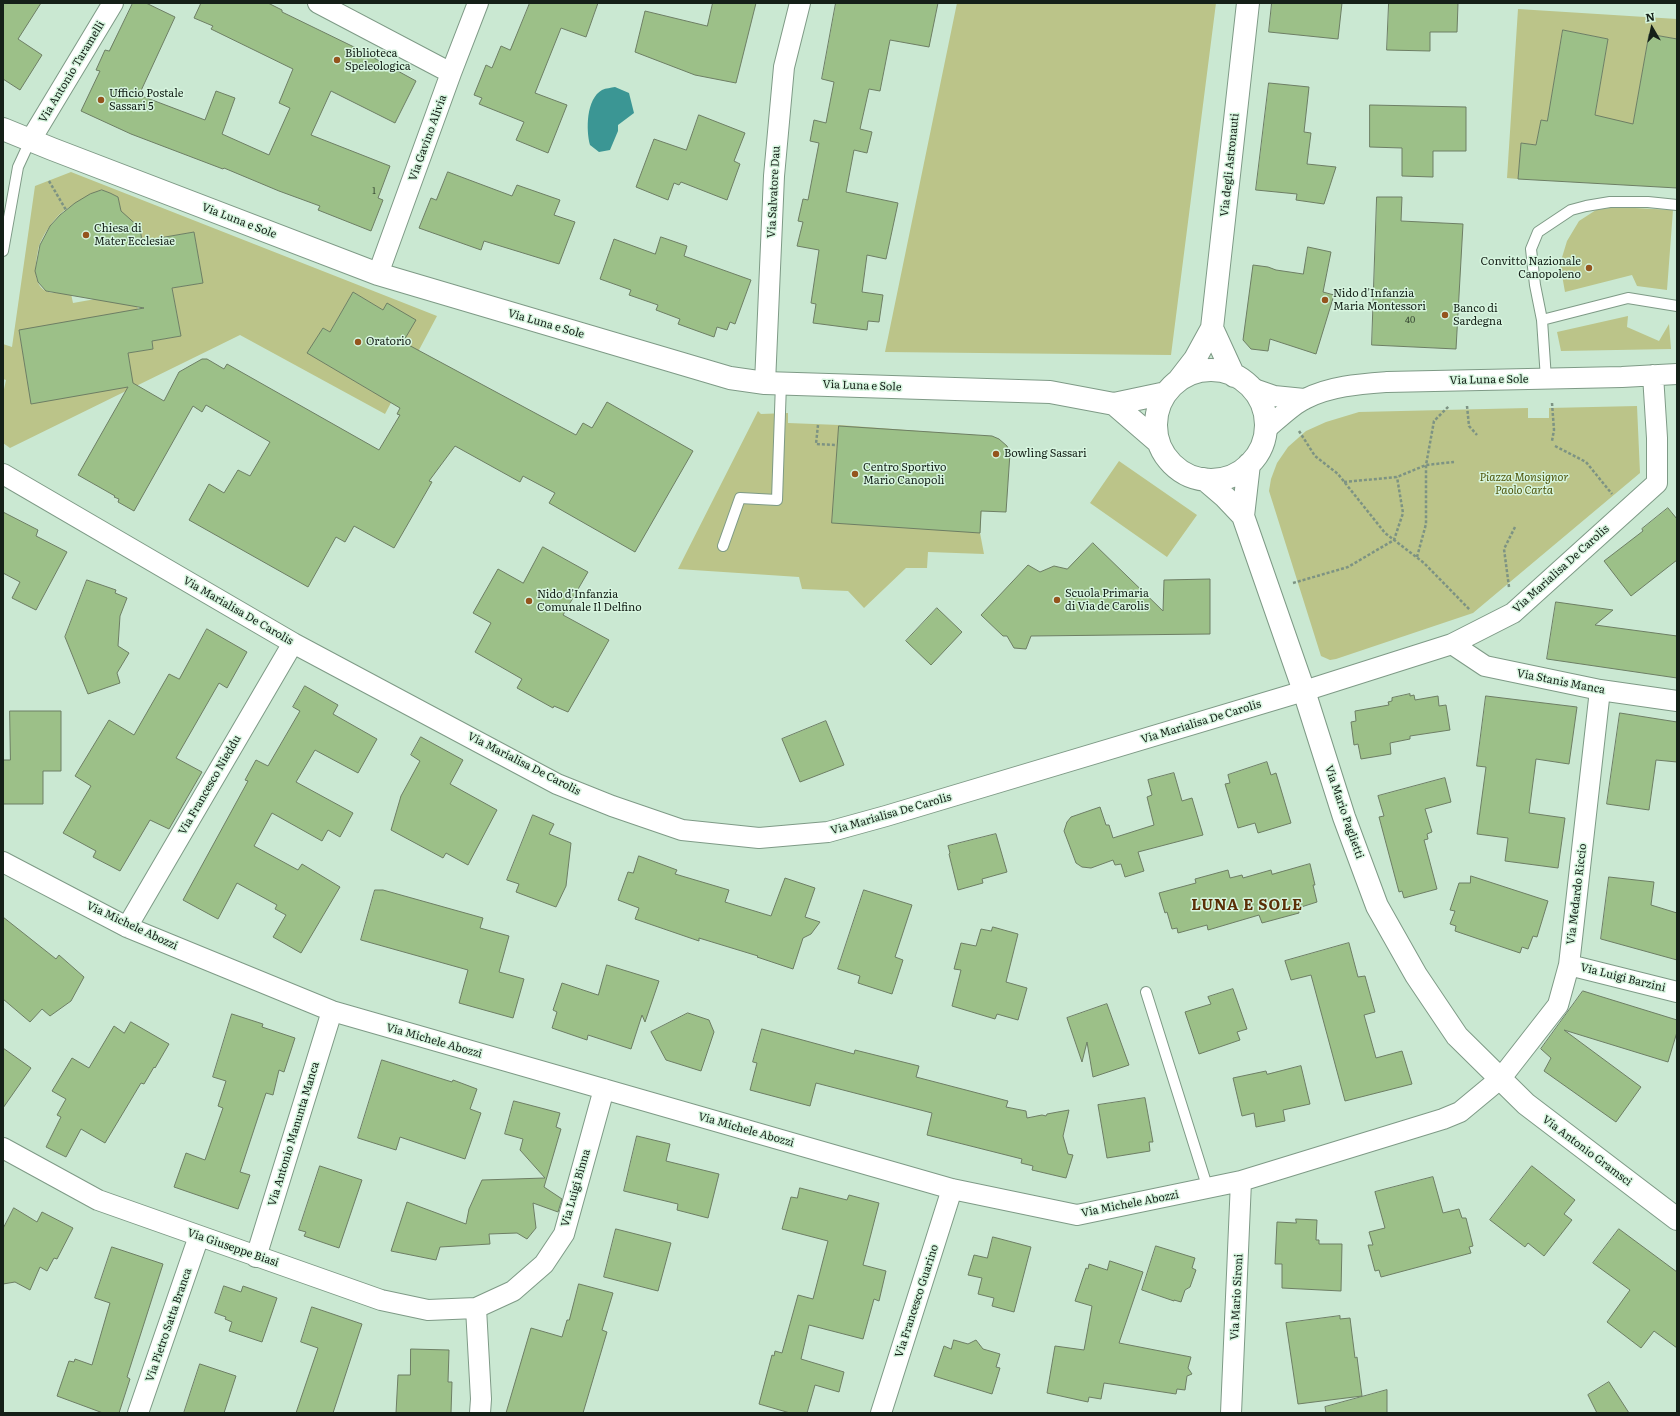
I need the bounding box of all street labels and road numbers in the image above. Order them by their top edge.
street label: Via Antonio Taramelli [36,19,108,125]
street label: Via Gavino Alivia [406,93,450,183]
street label: Via degli Astronauti [1218,113,1242,217]
street label: Via Salvatore Dau [765,146,783,238]
street label: Via Luna e Sole [200,201,278,241]
street label: Via Luna e Sole [506,307,586,341]
street label: Via Luna e Sole [1449,373,1529,387]
street label: Via Luna e Sole [822,378,902,394]
street label: Via Marialisa De Carolis [1510,522,1612,616]
street label: Via Marialisa De Carolis [181,574,295,648]
street label: Via Stanis Manca [1516,667,1606,697]
street label: Via Marialisa De Carolis [1139,697,1263,747]
street label: Via Marialisa De Carolis [465,730,583,798]
street label: Via Francesco Nieddu [176,733,244,837]
street label: Via Mario Paglietti [1322,764,1366,860]
street label: Via Marialisa De Carolis [829,790,953,838]
street label: Via Medardo Riccio [1564,843,1590,945]
street label: Via Michele Abozzi [84,899,180,953]
street label: Via Luigi Barzini [1579,961,1667,995]
street label: Via Michele Abozzi [384,1021,484,1061]
street label: Via Antonio Manunta Manca [266,1060,322,1208]
street label: Via Michele Abozzi [696,1110,796,1150]
street label: Via Antonio Gramsci [1540,1113,1634,1189]
street label: Via Luigi Binna [559,1147,593,1229]
street label: Via Michele Abozzi [1080,1188,1180,1220]
street label: Via Giuseppe Biasi [185,1226,281,1270]
street label: Via Francesco Guarino [892,1243,942,1359]
street label: Via Mario Sironi [1228,1253,1246,1341]
street label: Via Pietro Satta Branca [143,1266,195,1384]

